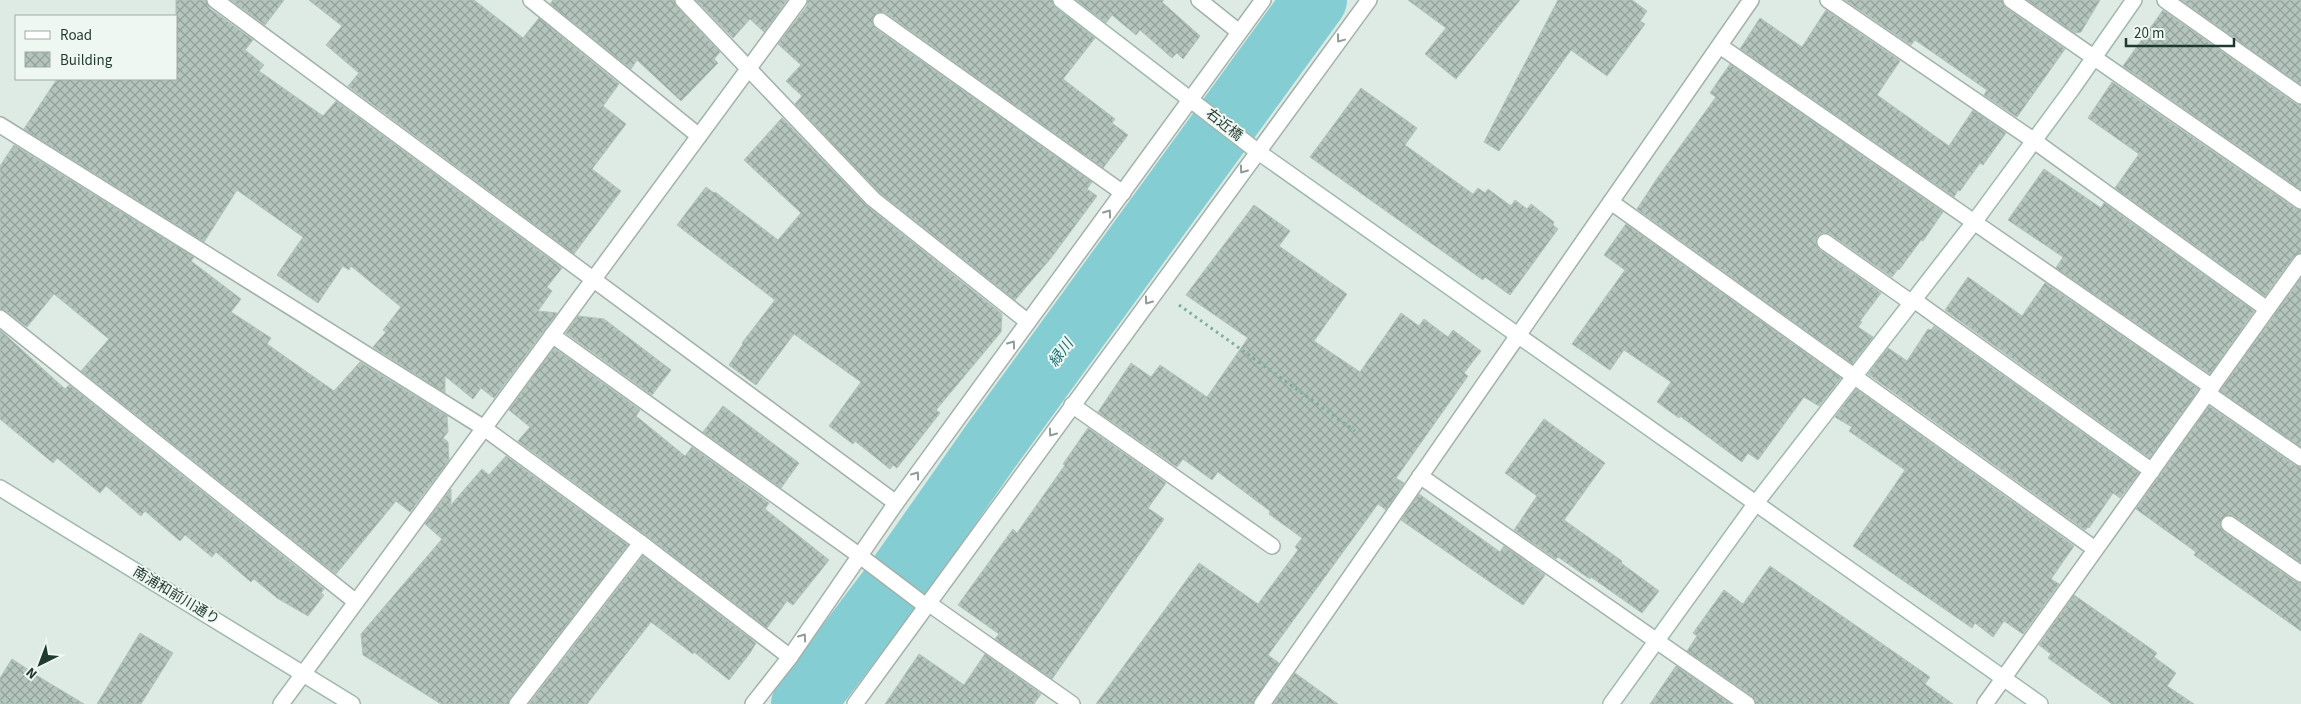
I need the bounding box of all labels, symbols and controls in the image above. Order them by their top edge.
legend [15,15,178,80]
scale bar [2126,15,2234,47]
text: 20 m [2134,23,2164,44]
text: Road [60,25,92,46]
one-way arrow [1337,33,1346,43]
text: Building [60,50,113,71]
street label: 右近橋 [1201,104,1247,146]
one-way arrow [1240,164,1249,174]
one-way arrow [1102,209,1111,219]
one-way arrow [1145,295,1153,304]
water label: 緑川 [1044,333,1079,371]
one-way arrow [1006,340,1015,350]
one-way arrow [1049,427,1058,437]
one-way arrow [910,471,919,481]
street label: 南浦和前川通り [129,562,223,630]
one-way arrow [797,633,807,642]
north arrow [15,639,65,689]
text: N [22,662,42,683]

